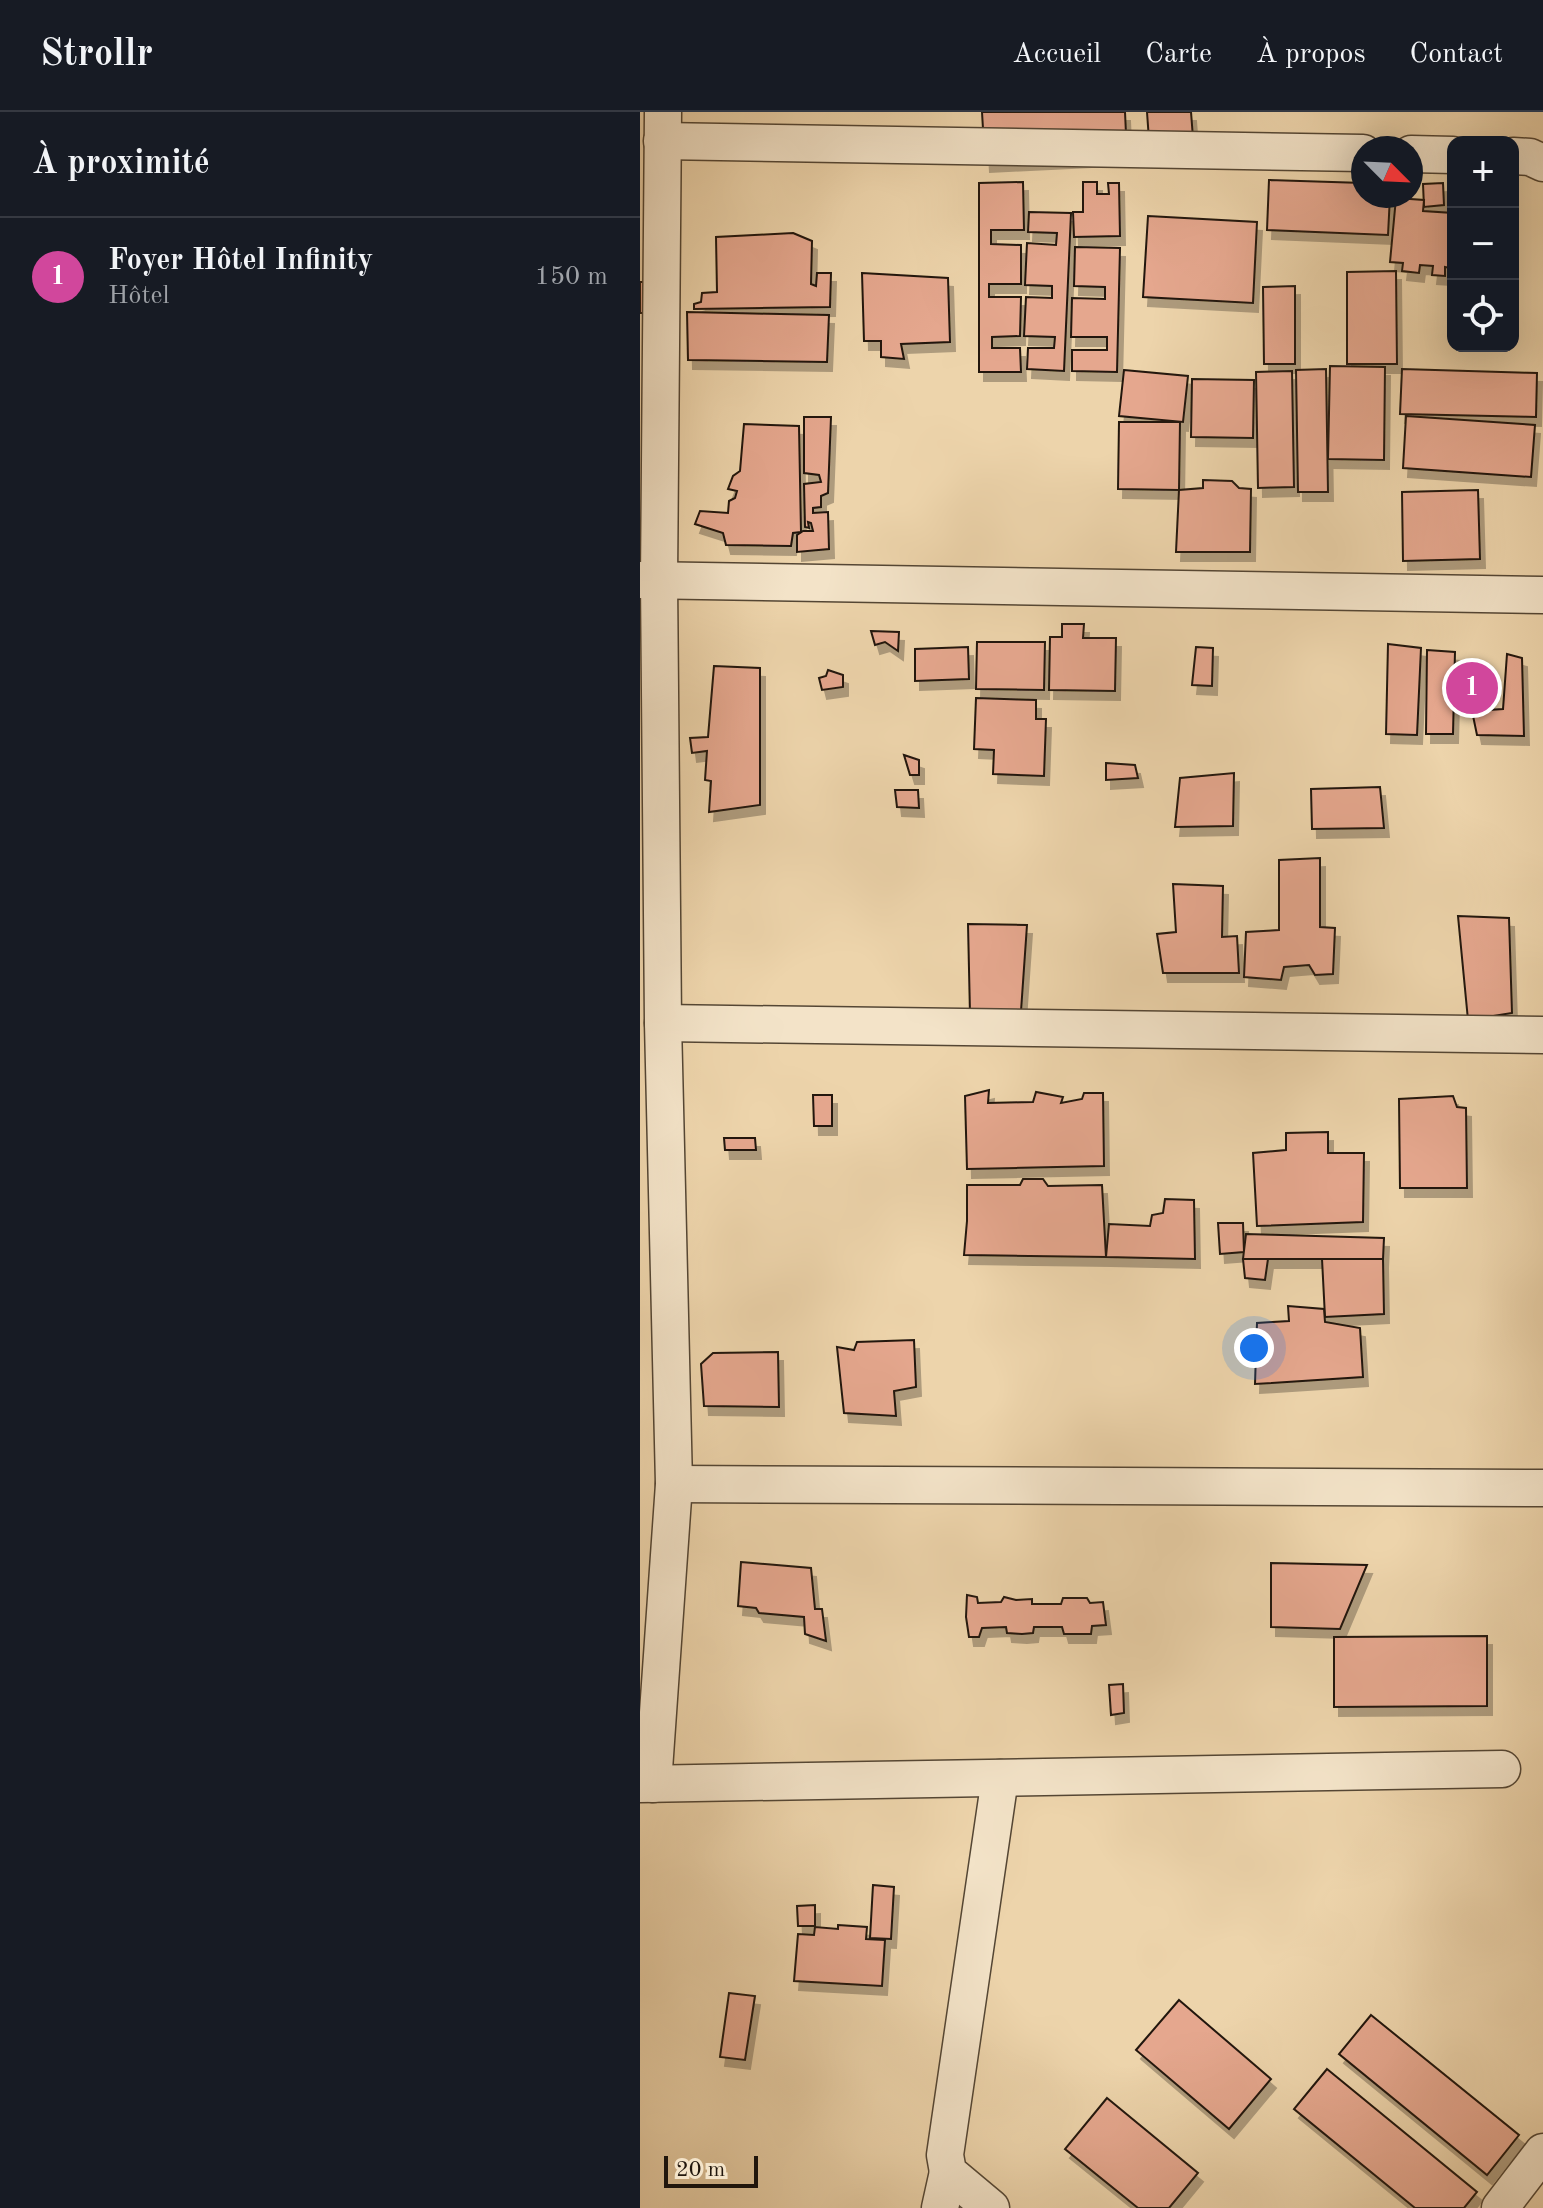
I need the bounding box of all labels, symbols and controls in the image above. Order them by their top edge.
text: Strollr [40,36,153,74]
text: Accueil [1012,41,1101,69]
text: Carte [1145,41,1212,69]
text: À propos [1256,41,1366,69]
text: Contact [1410,41,1503,69]
north arrow [1351,136,1423,208]
map controls [1447,136,1519,352]
button: + [1447,136,1519,208]
text: À proximité [32,147,210,181]
button: − [1447,208,1519,280]
text: Foyer Hôtel Infinity [108,246,373,276]
text: 1 [50,264,66,290]
text: 150 m [535,264,608,290]
button: locate [1447,280,1519,352]
text: Hôtel [108,283,169,309]
pin: 1 [1446,658,1498,718]
your location [1234,1328,1274,1368]
scale bar [664,2152,758,2188]
text: 20 m [676,2159,725,2181]

